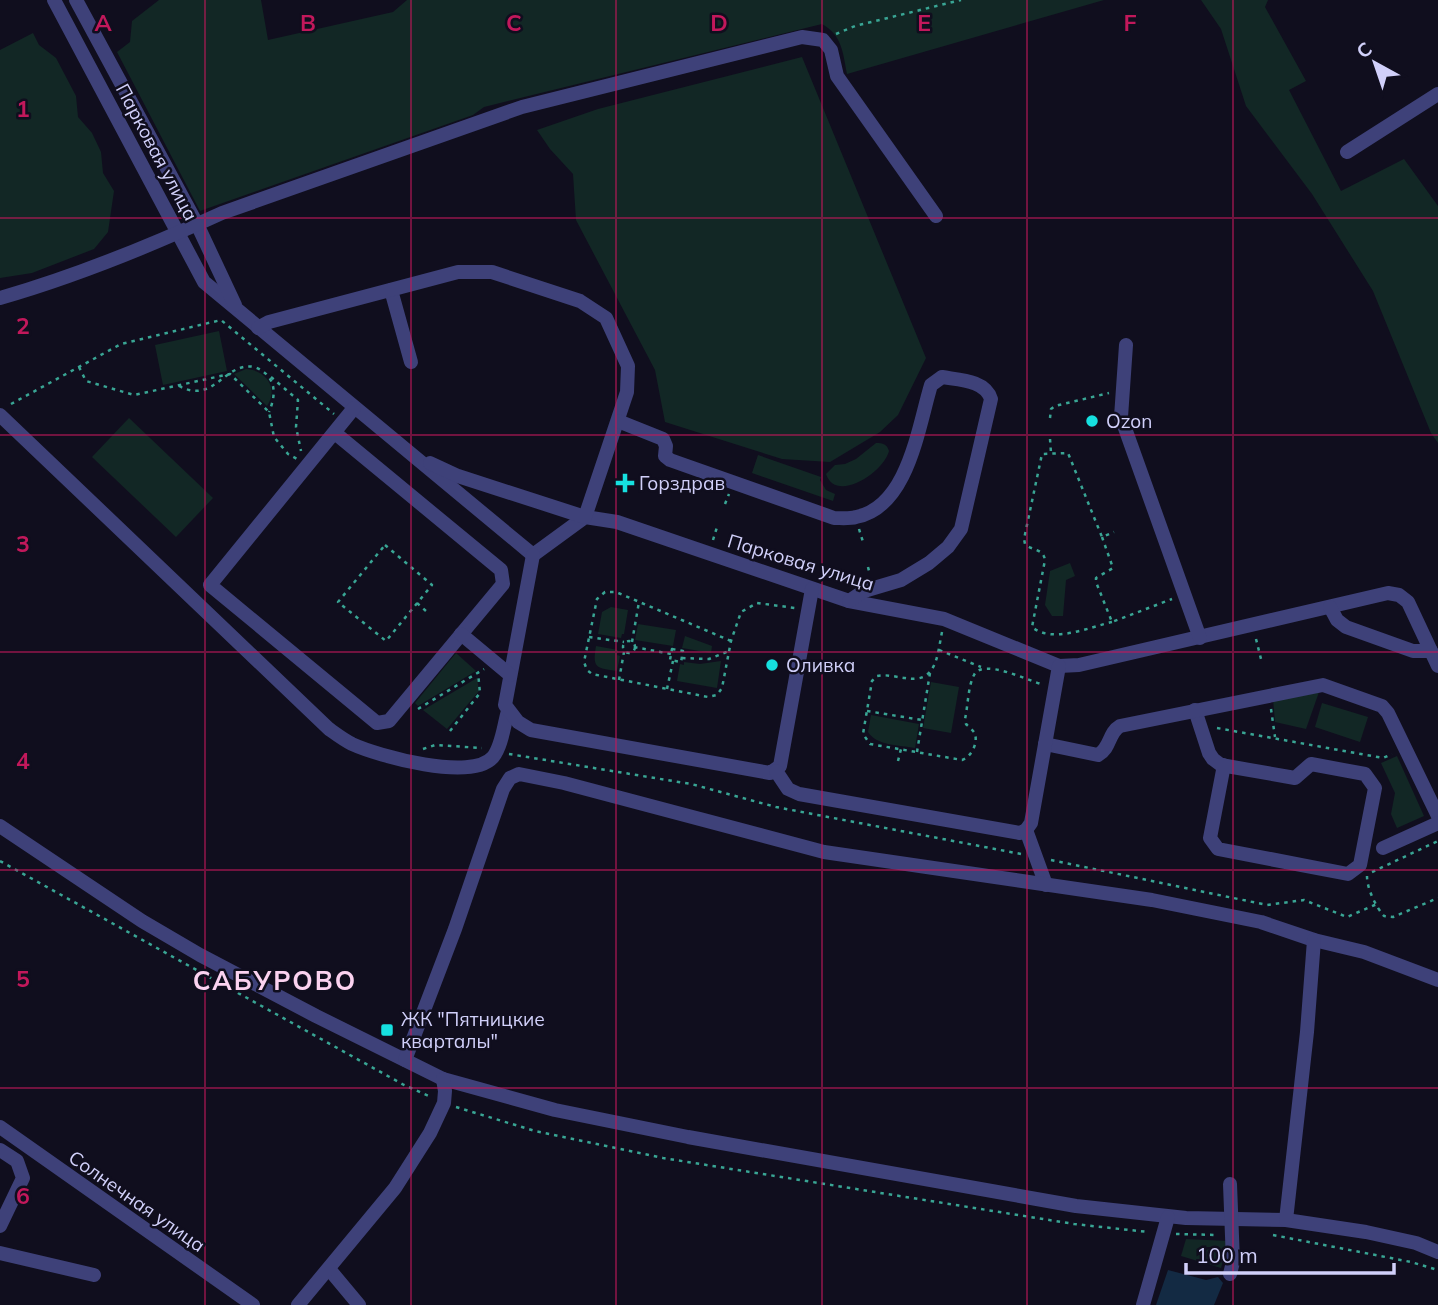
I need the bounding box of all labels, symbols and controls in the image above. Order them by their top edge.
text: A [94,8,112,37]
text: B [300,8,316,37]
text: C [506,8,522,37]
text: D [710,8,728,37]
text: E [917,8,931,37]
text: F [1123,8,1137,37]
north arrow [1340,28,1410,98]
text: С [1351,37,1377,63]
street label: Парковая улица [111,79,203,225]
text: 1 [16,94,30,123]
text: 2 [16,311,30,340]
place label: Ozon [1106,409,1152,433]
marker: Ozon [1084,413,1100,429]
place label: Горздрав [639,471,725,495]
marker: Горздрав [617,475,633,491]
street label: Парковая улица [725,528,877,596]
text: 3 [16,529,30,558]
place label: Оливка [786,653,855,677]
marker: Оливка [764,657,780,673]
text: 4 [16,746,30,775]
text: 5 [16,964,30,993]
district label: САБУРОВО [193,964,357,997]
place label: ЖК "Пятницкие кварталы" [401,1007,545,1053]
marker: ЖК "Пятницкие кварталы" [379,1022,395,1038]
street label: Солнечная улица [64,1145,210,1257]
text: 6 [16,1181,30,1210]
scale bar [1186,1232,1394,1276]
text: 100 m [1196,1242,1258,1268]

